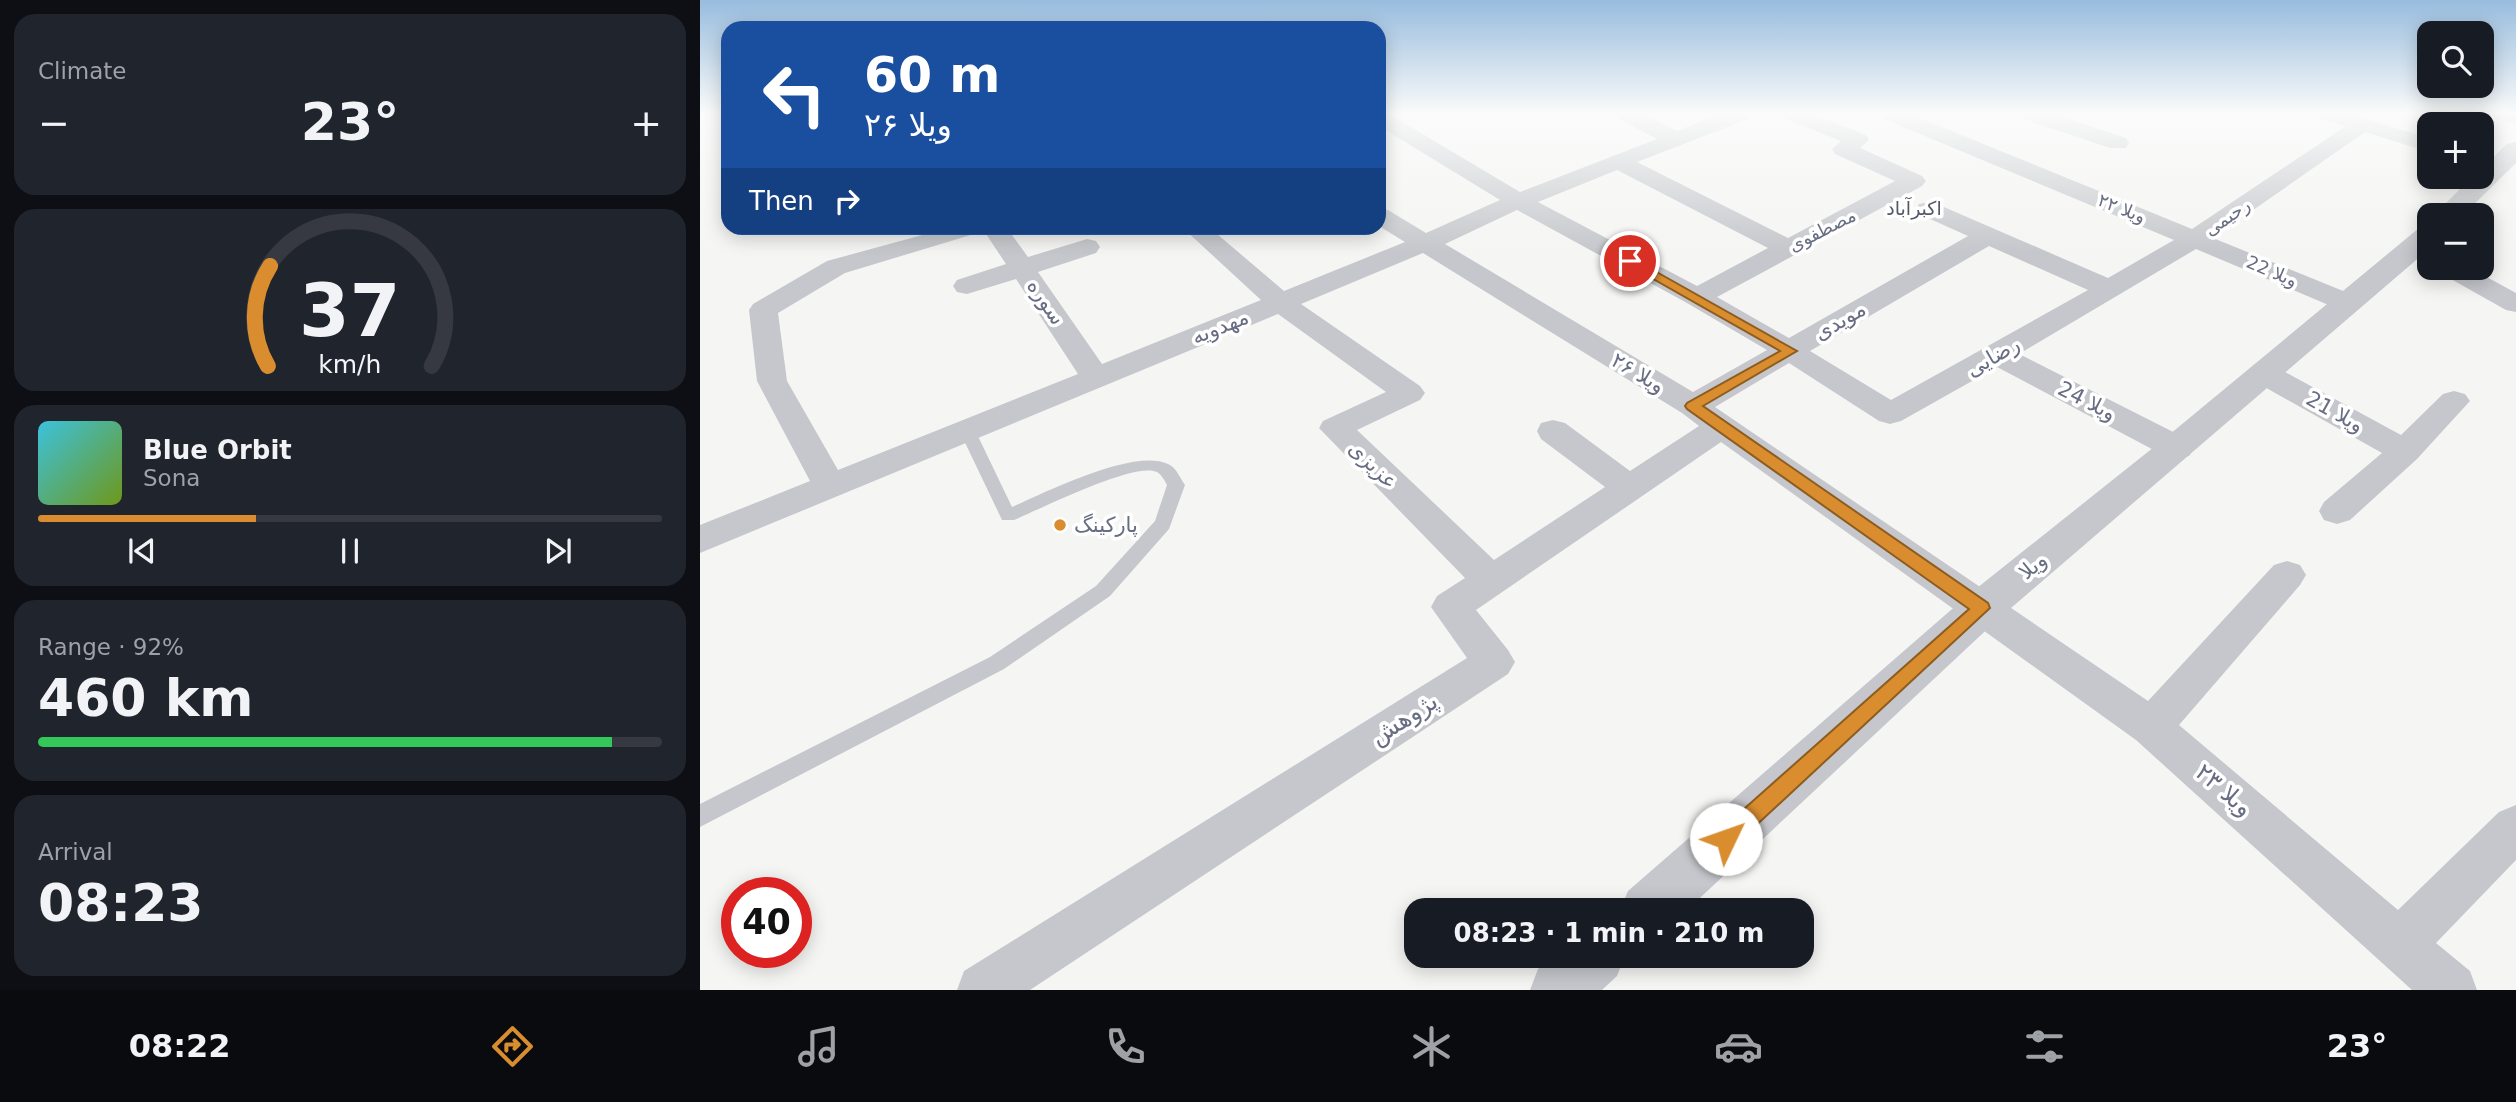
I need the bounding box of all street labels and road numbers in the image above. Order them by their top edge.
street label: ویلا ۲۲ [2095,189,2149,228]
street label: رحیمی [2200,194,2254,240]
street label: مصطفوی [1785,204,1860,257]
street label: ویلا 22 [2243,251,2301,292]
street label: سوره [1022,275,1070,329]
street label: مویدی [1810,297,1870,345]
street label: مهدویه [1188,305,1252,349]
street label: رضایی [1962,332,2024,382]
street label: ویلا ۲۶ [1607,348,1669,398]
street label: ویلا 24 [2054,376,2120,426]
street label: ویلا 21 [2302,386,2368,438]
street label: عزیزی [1344,436,1402,494]
street label: ویلا [2014,548,2052,584]
street label: پژوهش [1365,687,1443,751]
street label: ویلا ۲۳ [2190,758,2258,822]

